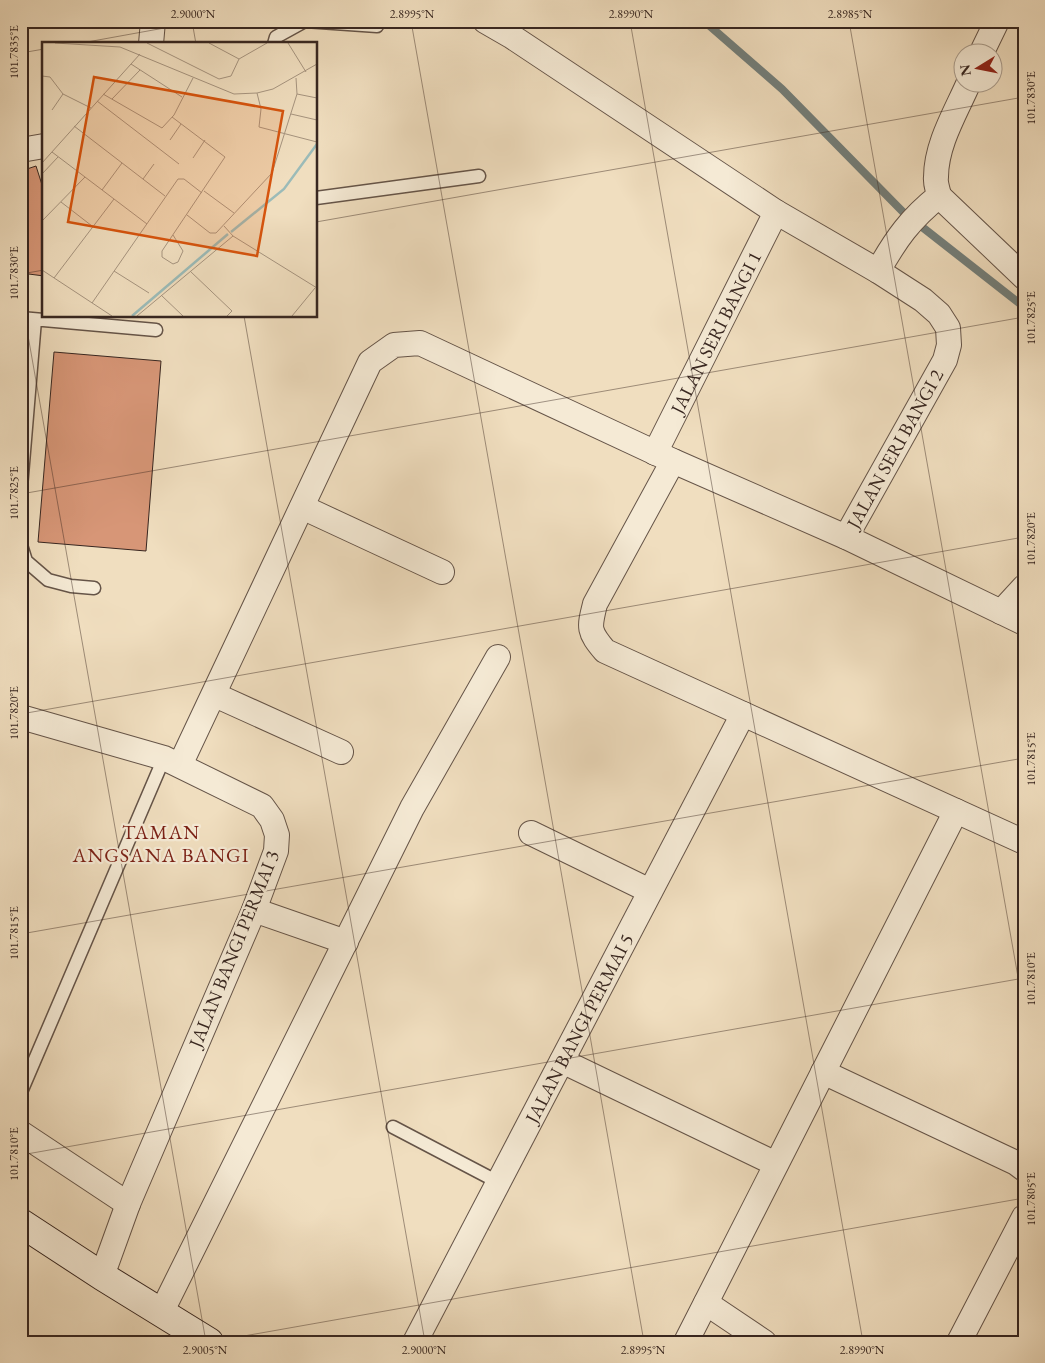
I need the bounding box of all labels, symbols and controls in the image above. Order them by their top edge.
text: 2.9000°N [171,6,216,22]
text: 2.8995°N [390,6,435,22]
text: 2.8990°N [609,6,654,22]
text: 2.8985°N [828,6,873,22]
text: 101.7835°E [6,25,22,79]
inset map [42,42,318,318]
north arrow [952,42,1002,92]
text: N [955,62,975,77]
text: 101.7830°E [1023,71,1039,125]
text: 101.7830°E [6,246,22,300]
street label: JALAN SERI BANGI 1 [663,247,767,420]
text: 101.7825°E [1023,291,1039,345]
street label: JALAN SERI BANGI 2 [840,365,949,535]
text: 101.7825°E [6,466,22,520]
text: 101.7820°E [1023,512,1039,566]
text: 101.7820°E [6,686,22,740]
text: 101.7815°E [1023,732,1039,786]
district label: TAMAN ANGSANA BANGI [72,819,249,868]
street label: JALAN BANGI PERMAI 3 [182,847,285,1053]
text: 101.7815°E [6,906,22,960]
street label: JALAN BANGI PERMAI 5 [518,929,639,1129]
text: 101.7810°E [1023,952,1039,1006]
text: 101.7810°E [6,1127,22,1181]
text: 101.7805°E [1023,1172,1039,1226]
text: 2.9005°N [183,1342,228,1358]
text: 2.9000°N [402,1342,447,1358]
text: 2.8995°N [621,1342,666,1358]
text: 2.8990°N [840,1342,885,1358]

